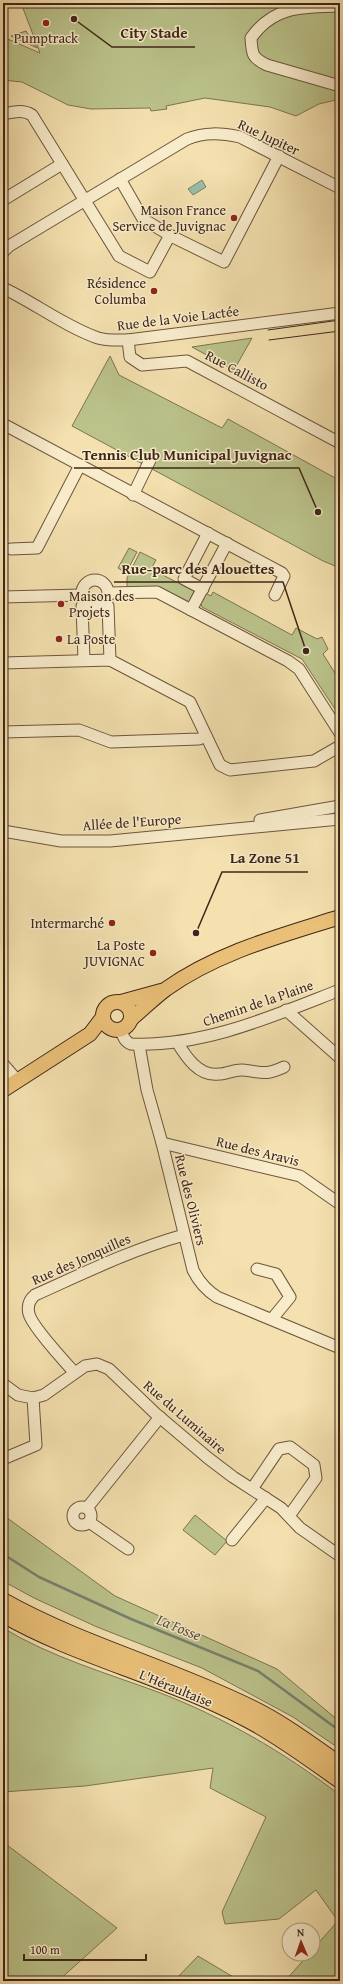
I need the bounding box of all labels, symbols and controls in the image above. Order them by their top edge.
marker: Pumptrack [41,18,51,28]
callout: City Stade [112,20,195,47]
text: City Stade [120,22,188,43]
place label: Pumptrack [14,28,79,48]
street label: Rue Jupiter [235,114,303,160]
place label: Maison France Service de Juvignac [112,200,226,236]
marker: Maison France Service de Juvignac [229,213,239,223]
place label: Résidence Columba [87,273,146,309]
marker: Résidence Columba [149,286,159,296]
street label: Rue de la Voie Lactée [116,301,241,335]
street label: Rue Callisto [202,345,272,395]
callout: Tennis Club Municipal Juvignac [74,441,299,468]
text: Tennis Club Municipal Juvignac [82,444,292,465]
callout: Rue-parc des Alouettes [114,555,283,582]
text: Rue-parc des Alouettes [122,558,274,579]
place label: Maison des Projets [69,586,134,622]
marker: Maison des Projets [56,599,66,609]
place label: La Poste [67,629,116,649]
marker: La Poste [54,634,64,644]
street label: Allée de l'Europe [82,809,182,835]
callout: La Zone 51 [222,845,308,872]
text: La Zone 51 [230,847,300,868]
place label: Intermarché [31,913,104,933]
marker: Intermarché [107,918,117,928]
place label: La Poste JUVIGNAC [83,935,145,971]
marker: La Poste JUVIGNAC [148,948,158,958]
street label: Chemin de la Plaine [200,975,316,1031]
street label: Rue des Aravis [214,1131,302,1171]
street label: Rue des Oliviers [170,1152,212,1248]
street label: Rue des Jonquilles [28,1228,134,1290]
street label: Rue du Luminaire [139,1375,231,1459]
water label: La Fosse [153,1608,204,1645]
street label: L'Héraultaise [136,1664,216,1712]
north arrow [281,1922,321,1962]
text: N [297,1924,305,1940]
scale bar [24,1936,146,1962]
text: 100 m [30,1941,60,1958]

